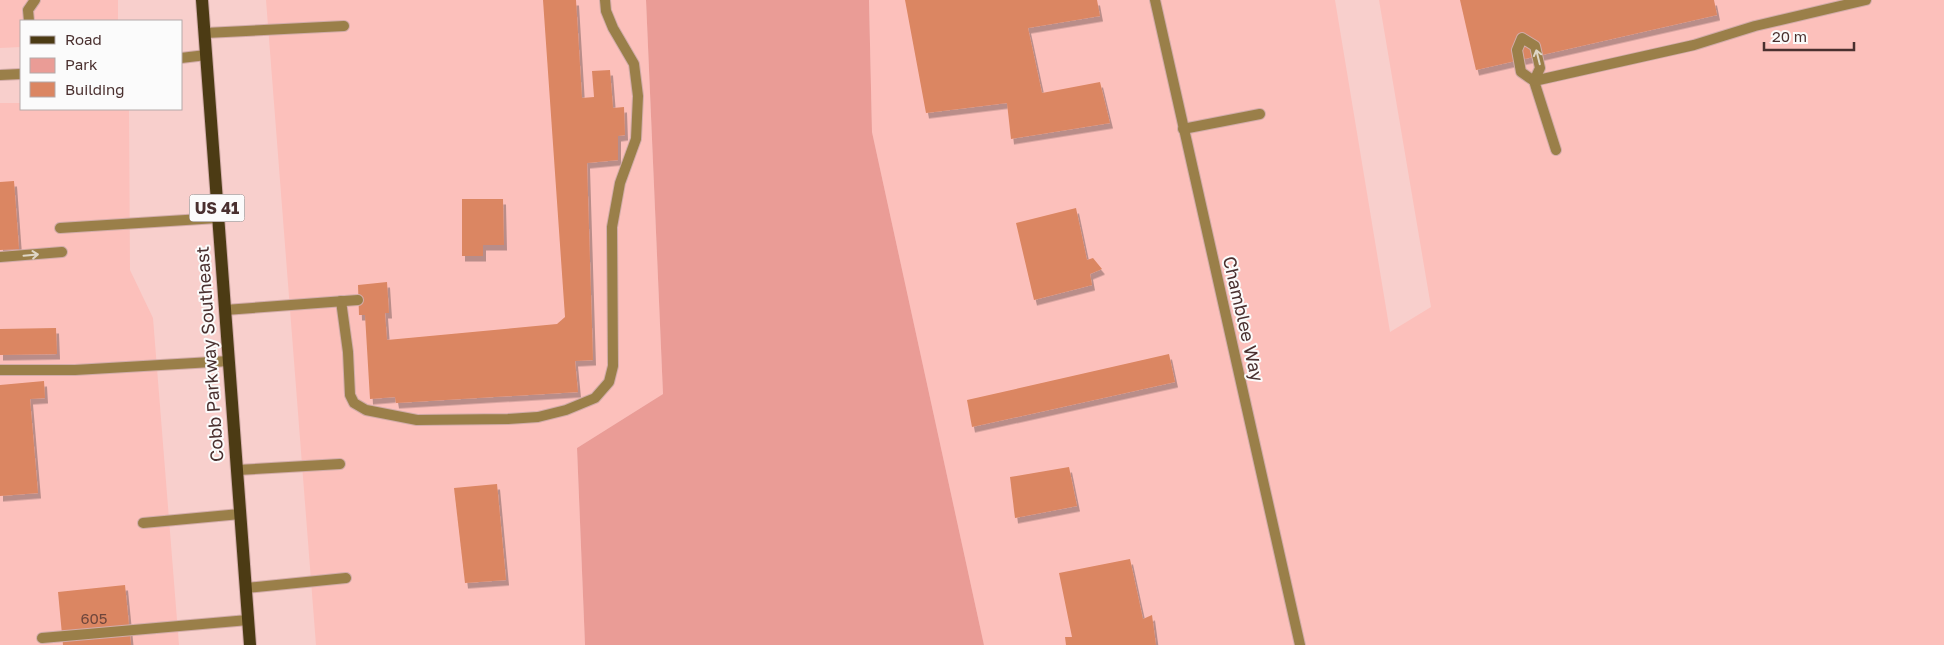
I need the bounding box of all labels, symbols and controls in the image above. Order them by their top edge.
legend [20,20,182,110]
scale bar [1764,20,1854,52]
text: 20 m [1772,27,1807,45]
text: Road [65,30,102,48]
one-way arrow [1532,49,1542,65]
text: Park [65,55,98,73]
text: Building [65,80,125,98]
road number: US 41 [190,194,244,222]
street label: Cobb Parkway Southeast [190,245,228,463]
one-way arrow [23,250,39,259]
street label: Chamblee Way [1219,254,1269,384]
house number: 605 [80,609,108,627]

